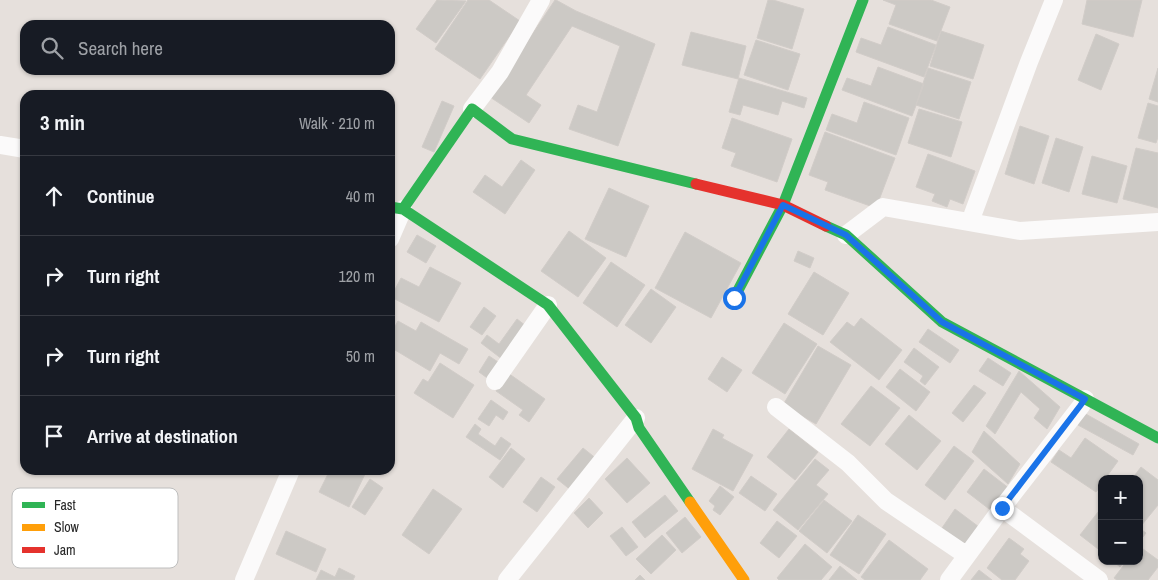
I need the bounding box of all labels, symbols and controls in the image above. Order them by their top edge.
search box [20,20,395,75]
icon: search [38,34,66,62]
text: Search here [78,35,163,61]
text: 3 min [40,108,85,137]
text: Walk · 210 m [299,112,375,134]
icon: ahead [40,182,68,210]
text: Continue [87,183,155,209]
text: 40 m [346,185,375,207]
icon: right [40,262,68,290]
text: Turn right [87,263,159,289]
text: 120 m [339,265,375,287]
route start [723,287,746,310]
icon: right [40,342,68,370]
text: Turn right [87,343,159,369]
text: 50 m [346,345,375,367]
icon: arrive [40,422,68,450]
text: Arrive at destination [87,423,238,449]
map controls [1098,475,1143,565]
button: + [1098,475,1143,520]
legend [12,488,178,568]
text: Fast [54,496,76,514]
route end [991,497,1014,520]
text: Slow [54,518,80,536]
button: − [1098,520,1143,565]
text: Jam [54,541,76,559]

